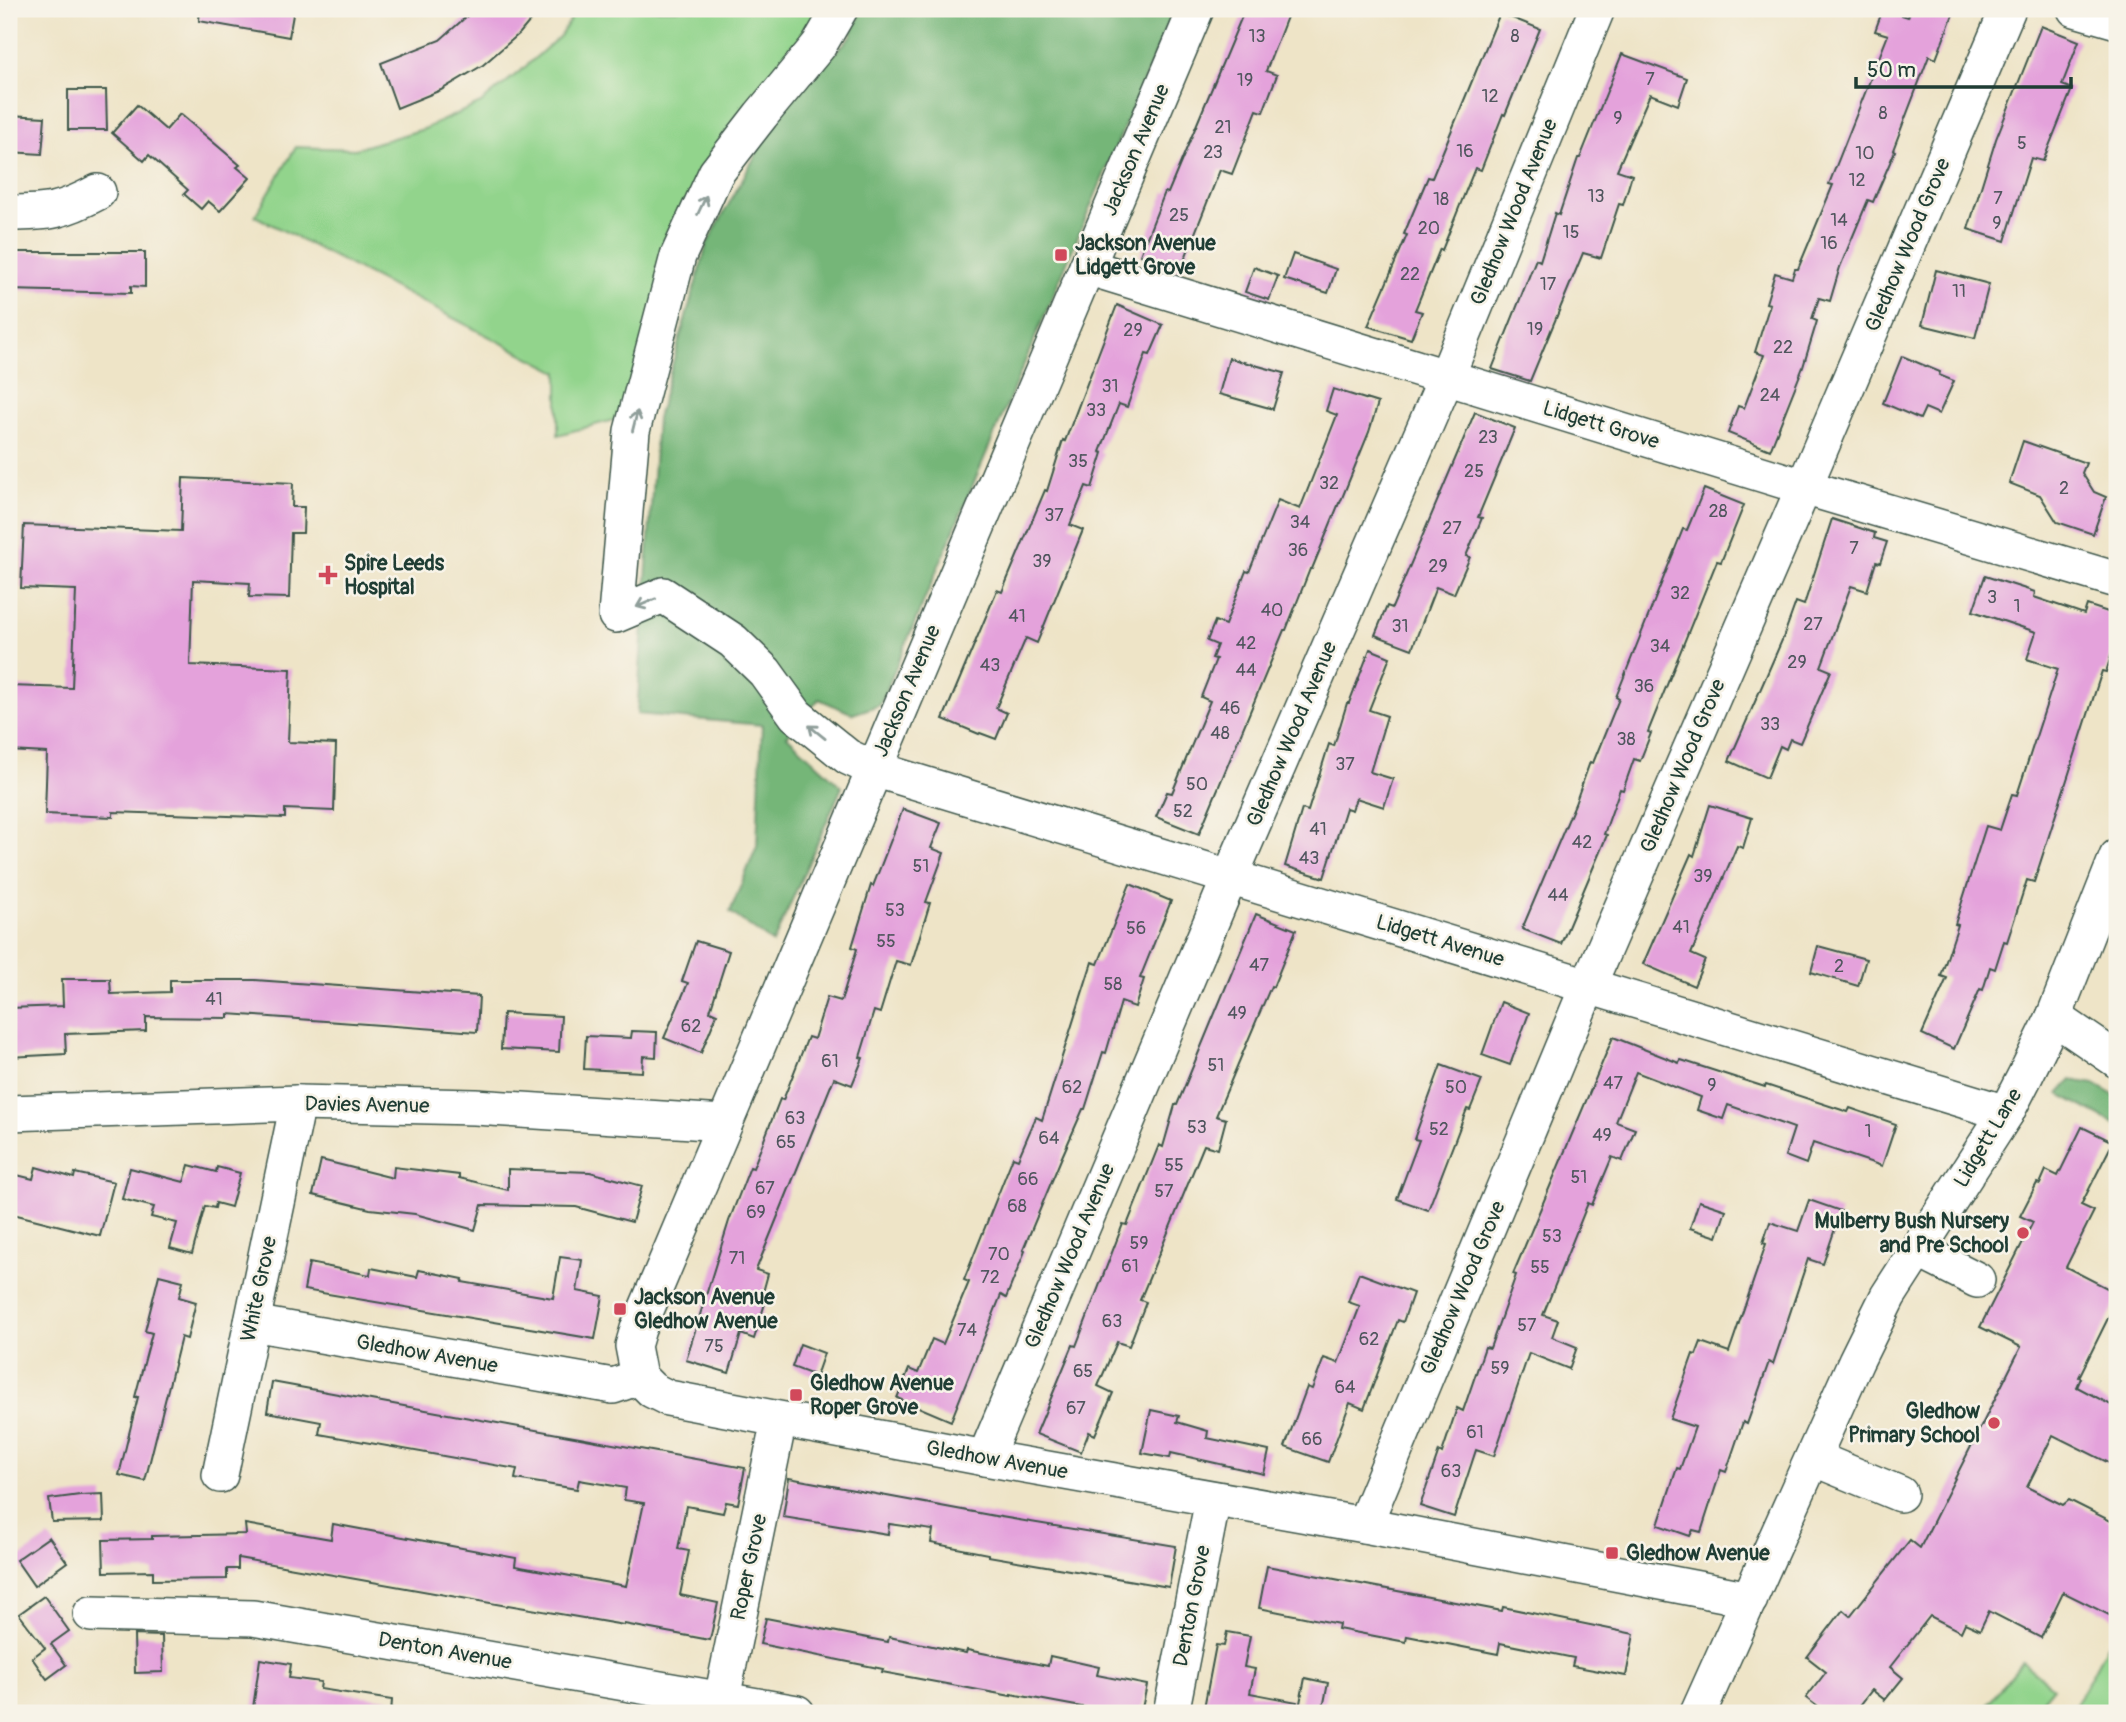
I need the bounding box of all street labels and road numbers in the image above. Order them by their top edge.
street label: Jackson Avenue [1096,79,1176,220]
street label: Gledhow Wood Avenue [1464,114,1564,309]
street label: Gledhow Wood Grove [1859,153,1957,336]
street label: Lidgett Grove [1540,395,1663,456]
street label: Jackson Avenue [867,620,947,761]
street label: Gledhow Wood Avenue [1241,637,1344,831]
street label: Gledhow Wood Grove [1634,674,1732,857]
street label: Lidgett Avenue [1373,909,1508,973]
street label: Lidgett Lane [1948,1083,2029,1193]
street label: Davies Avenue [304,1090,430,1120]
street label: Gledhow Wood Avenue [1019,1159,1122,1353]
street label: Gledhow Wood Grove [1414,1196,1512,1379]
street label: White Grove [235,1233,283,1344]
street label: Gledhow Avenue [354,1328,501,1380]
street label: Gledhow Avenue [924,1434,1071,1486]
street label: Roper Grove [725,1511,774,1623]
street label: Denton Grove [1167,1543,1217,1669]
street label: Denton Avenue [376,1626,515,1676]

